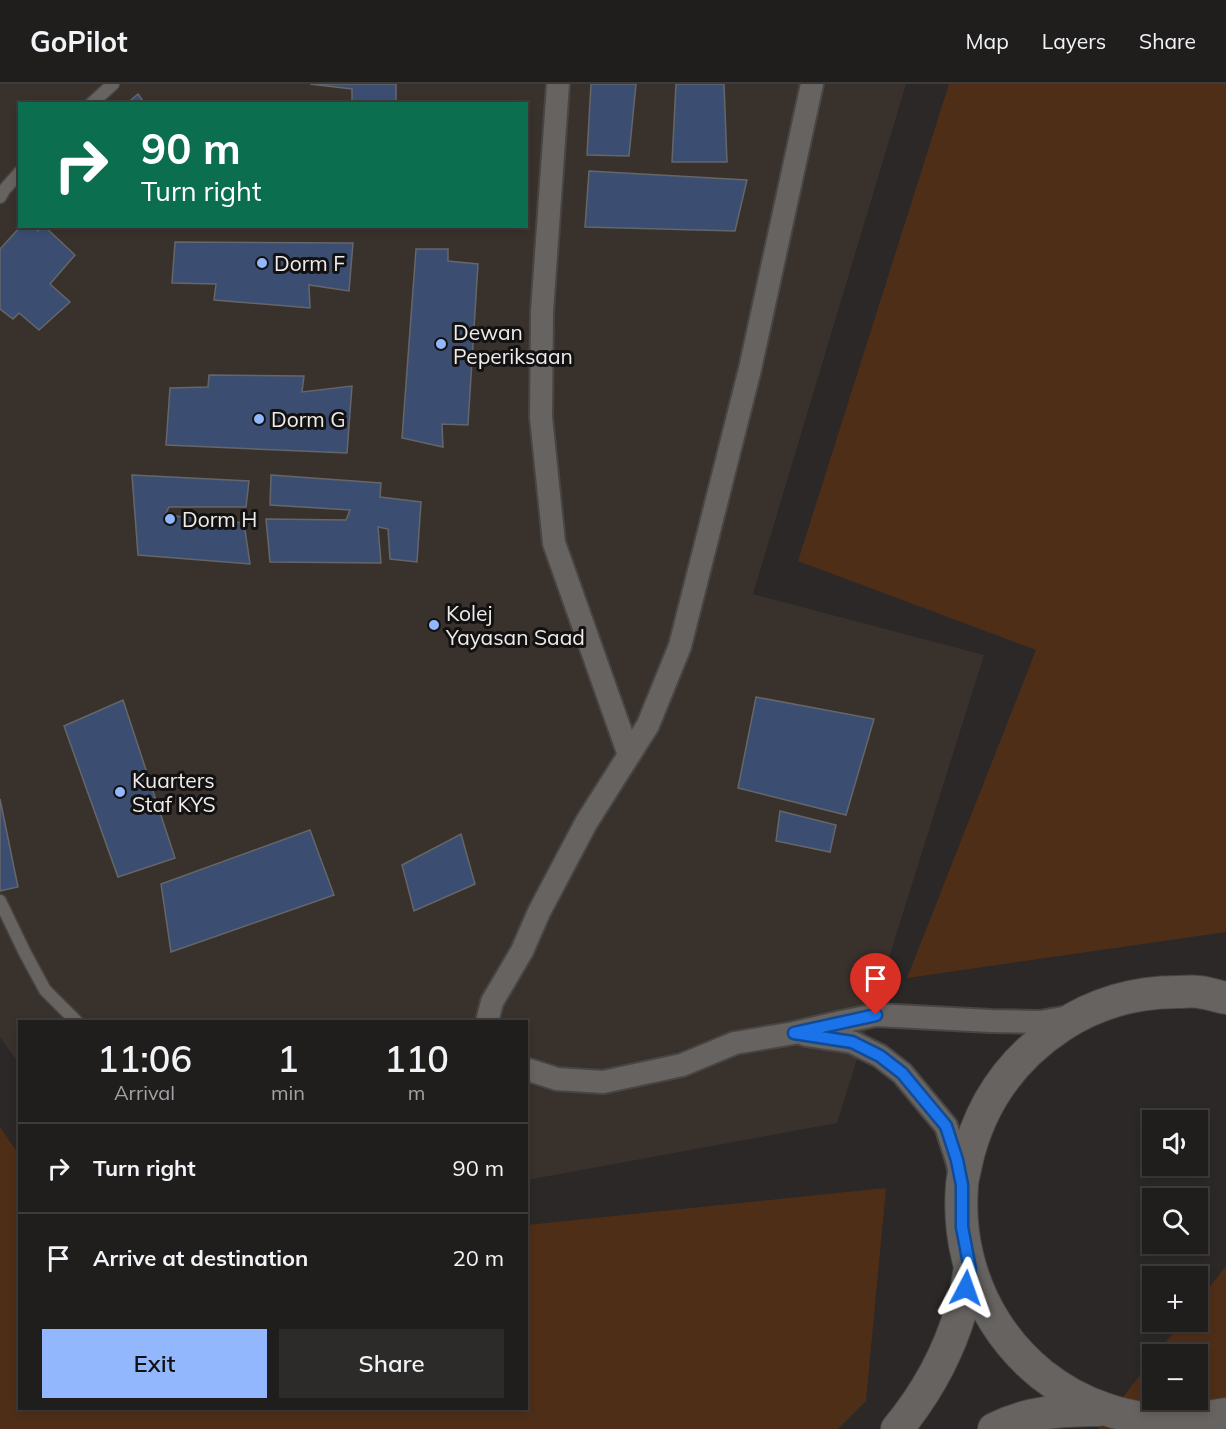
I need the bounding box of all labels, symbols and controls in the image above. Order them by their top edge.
text: GoPilot [30,24,128,59]
text: Map [966,28,1009,54]
text: Layers [1042,28,1106,54]
text: Share [1139,28,1196,54]
text: 90 m [141,122,241,175]
icon: right [42,126,120,204]
text: Turn right [141,174,261,208]
place label: Dorm F [274,250,345,276]
marker: Dorm F [255,256,269,270]
place label: Dewan Peperiksaan [453,319,573,369]
marker: Dewan Peperiksaan [434,337,448,351]
place label: Dorm G [271,406,346,432]
marker: Dorm G [252,412,266,426]
place label: Dorm H [182,506,257,532]
marker: Dorm H [163,512,177,526]
place label: Kolej Yayasan Saad [445,600,585,650]
marker: Kolej Yayasan Saad [427,618,441,632]
place label: Kuarters Staf KYS [132,767,216,817]
marker: Kuarters Staf KYS [113,785,127,799]
pin [850,953,901,1015]
icon: arrive [859,962,892,995]
text: 11:06 [97,1036,192,1081]
text: 1 [277,1036,299,1081]
text: 110 [384,1036,449,1081]
text: Arrival [114,1080,175,1105]
text: min [271,1080,305,1105]
text: m [408,1080,425,1105]
map controls [1142,1110,1208,1410]
button: sound [1142,1110,1208,1176]
icon: right [42,1152,75,1185]
text: Turn right [93,1154,196,1182]
text: 90 m [453,1154,504,1182]
button: search [1142,1188,1208,1254]
icon: arrive [42,1242,75,1275]
text: Arrive at destination [93,1244,308,1272]
text: 20 m [453,1244,504,1272]
position arrow [934,1256,998,1320]
button: + [1142,1266,1208,1332]
button: Exit [42,1329,267,1398]
button: Share [279,1329,504,1398]
button: − [1142,1344,1208,1410]

